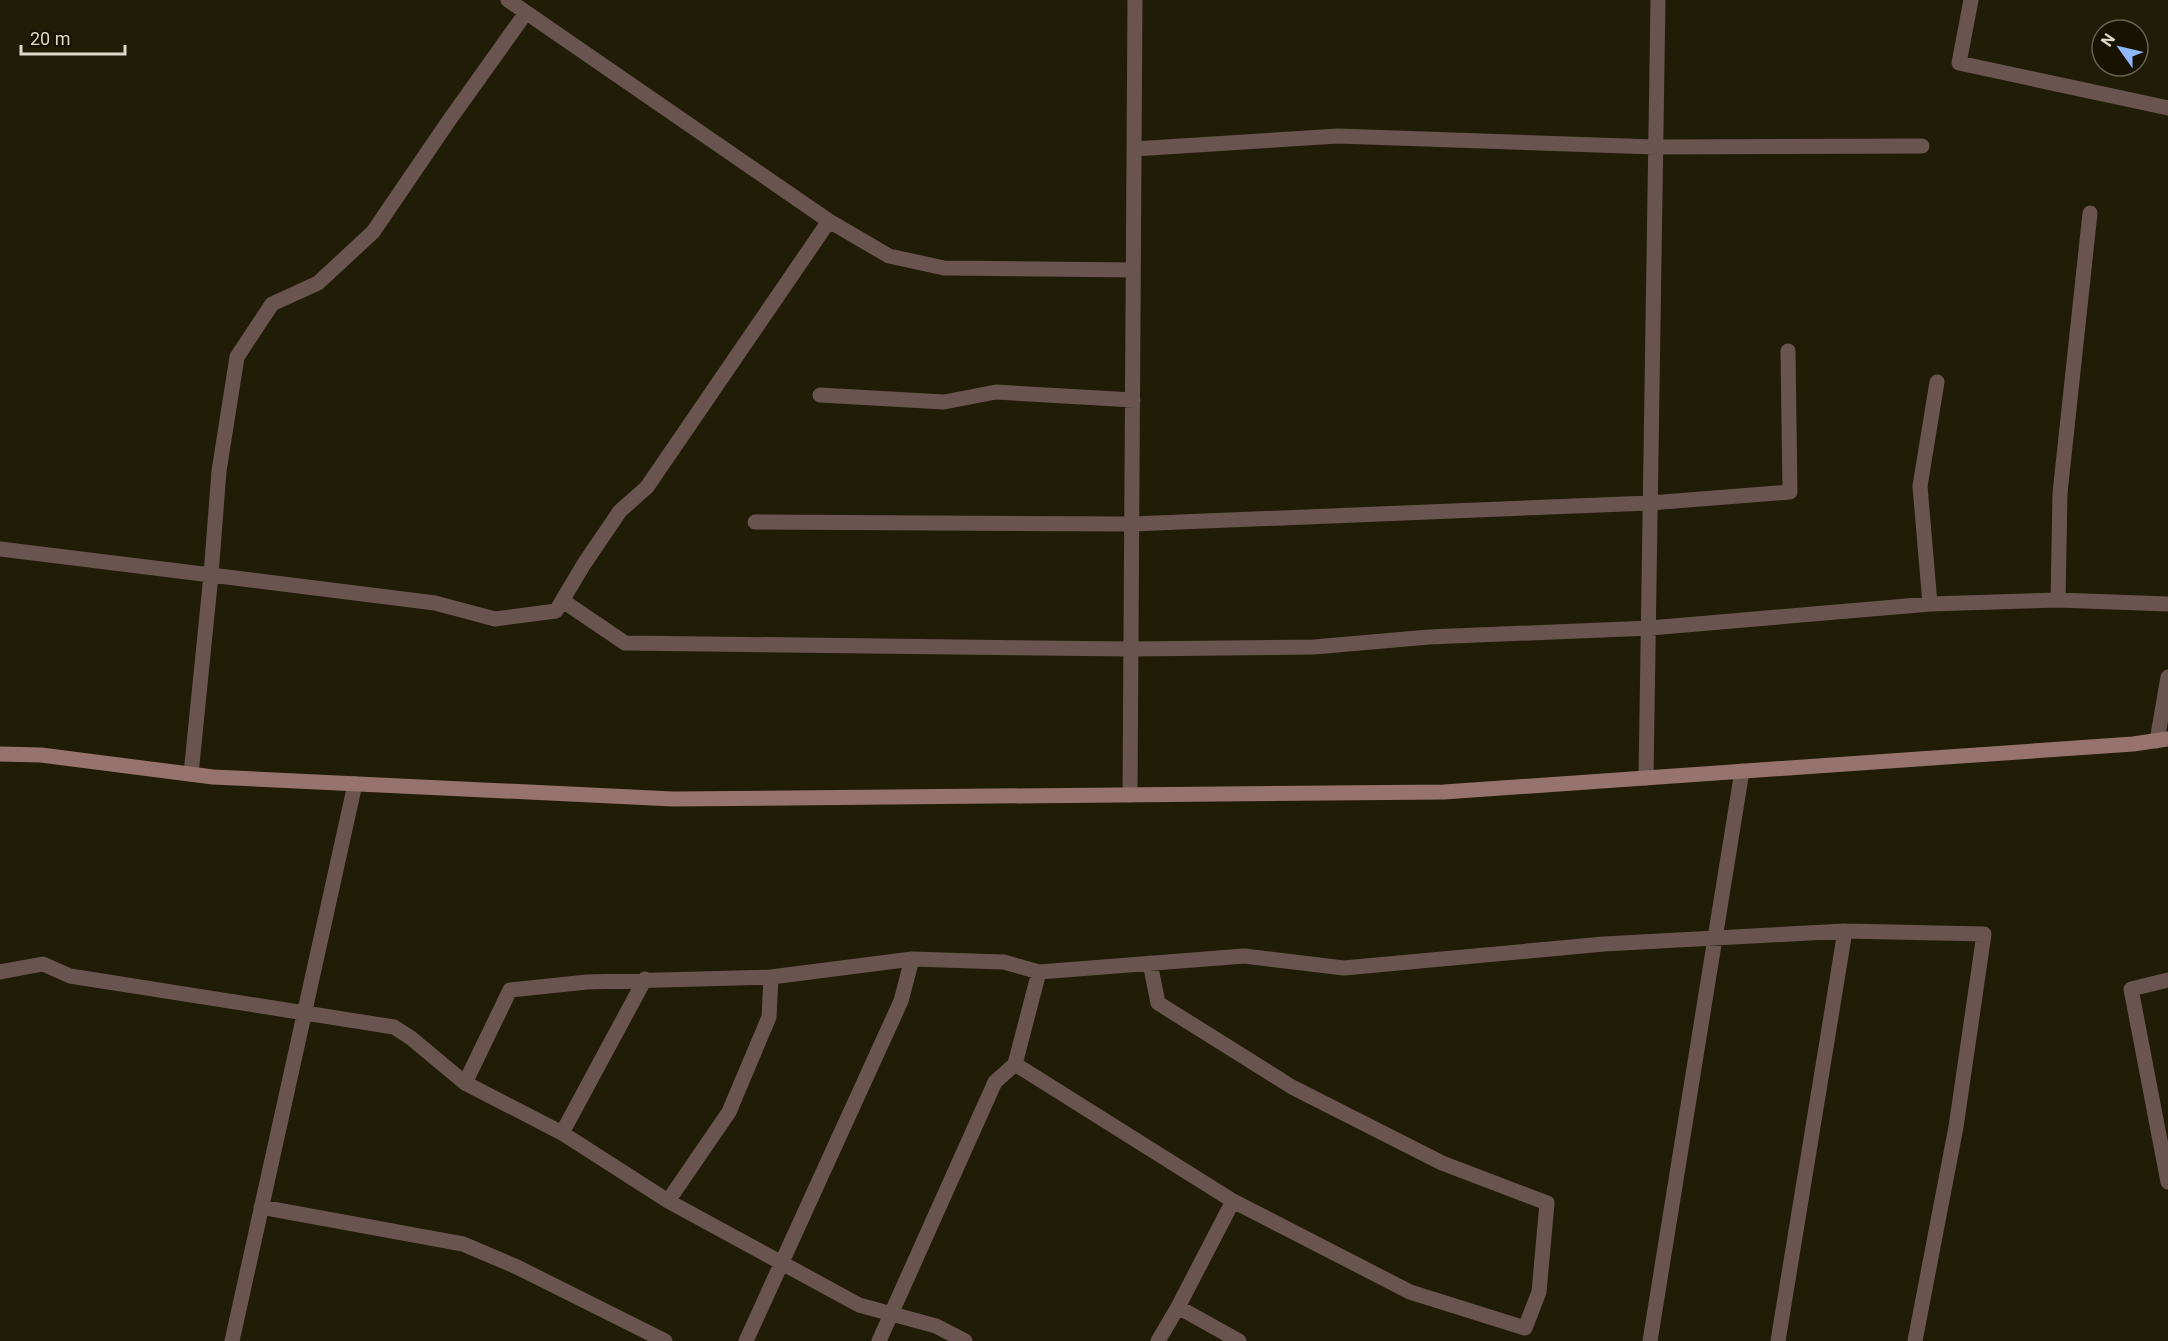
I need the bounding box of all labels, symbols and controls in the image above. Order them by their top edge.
scale bar [21,18,124,56]
north arrow [2090,18,2150,78]
text: 20 m [30,28,70,49]
text: N [2097,30,2119,50]

